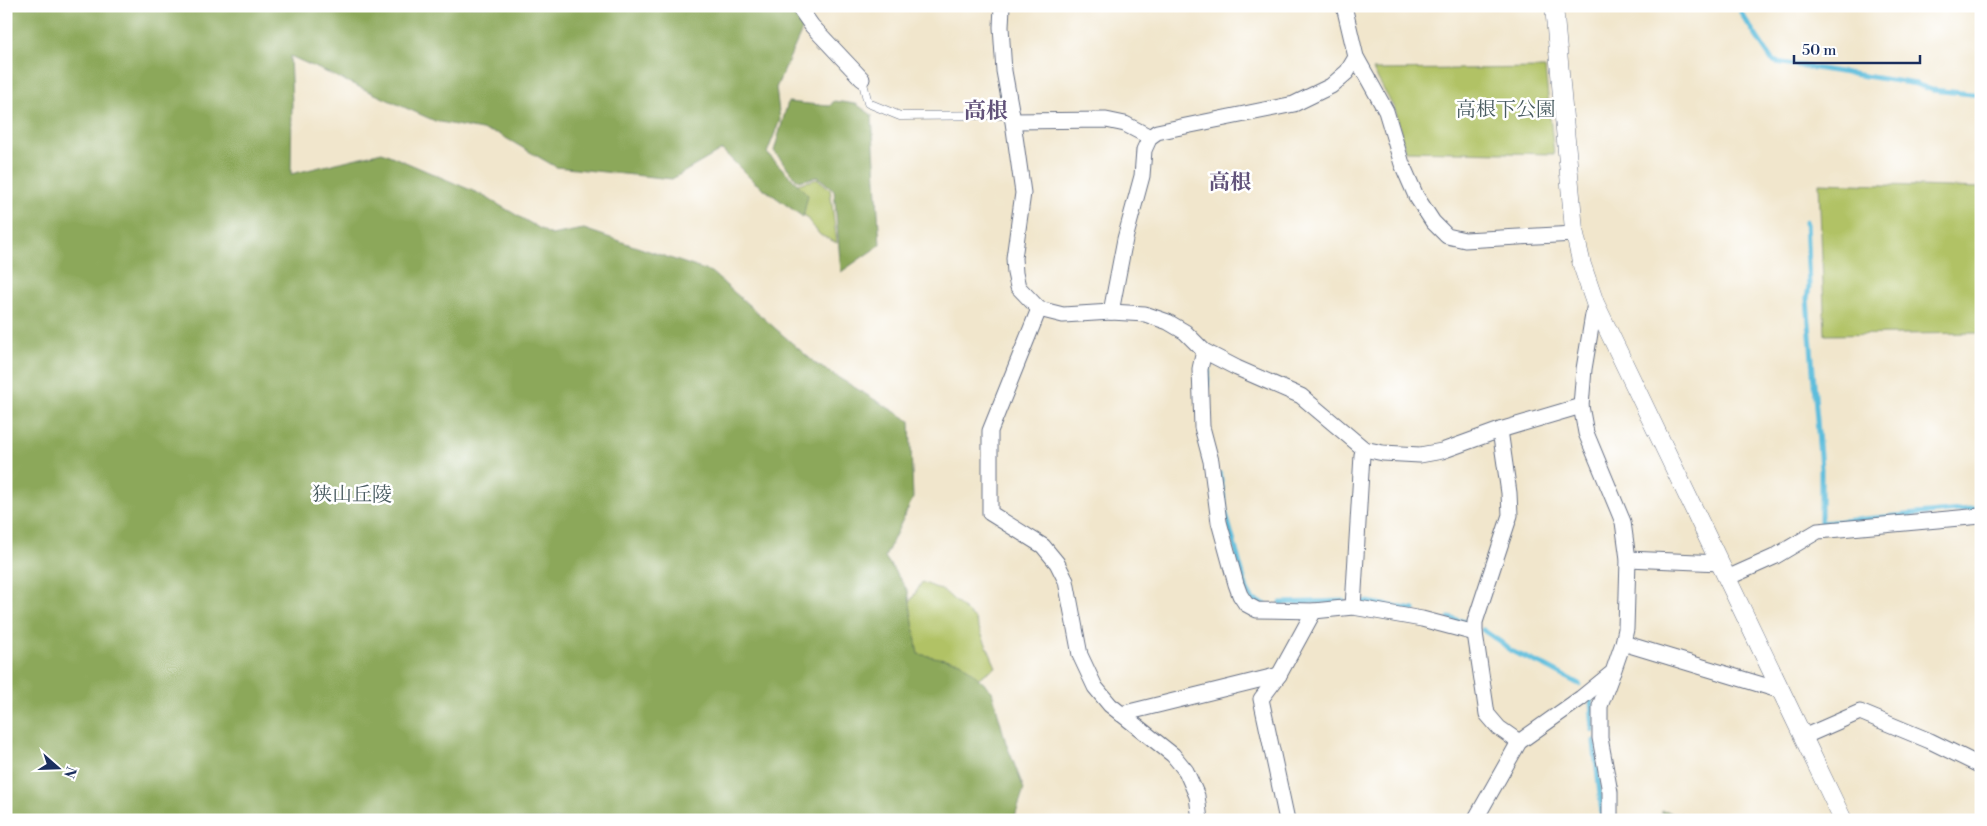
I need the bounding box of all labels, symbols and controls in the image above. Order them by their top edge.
scale bar [1794,32,1921,64]
text: 50 m [1802,41,1836,60]
district label: 高根 [964,98,1008,125]
park label: 高根下公園 [1456,98,1556,123]
district label: 高根 [1209,170,1251,196]
park label: 狭山丘陵 [312,483,392,508]
north arrow [32,744,82,794]
text: N [59,764,80,780]

